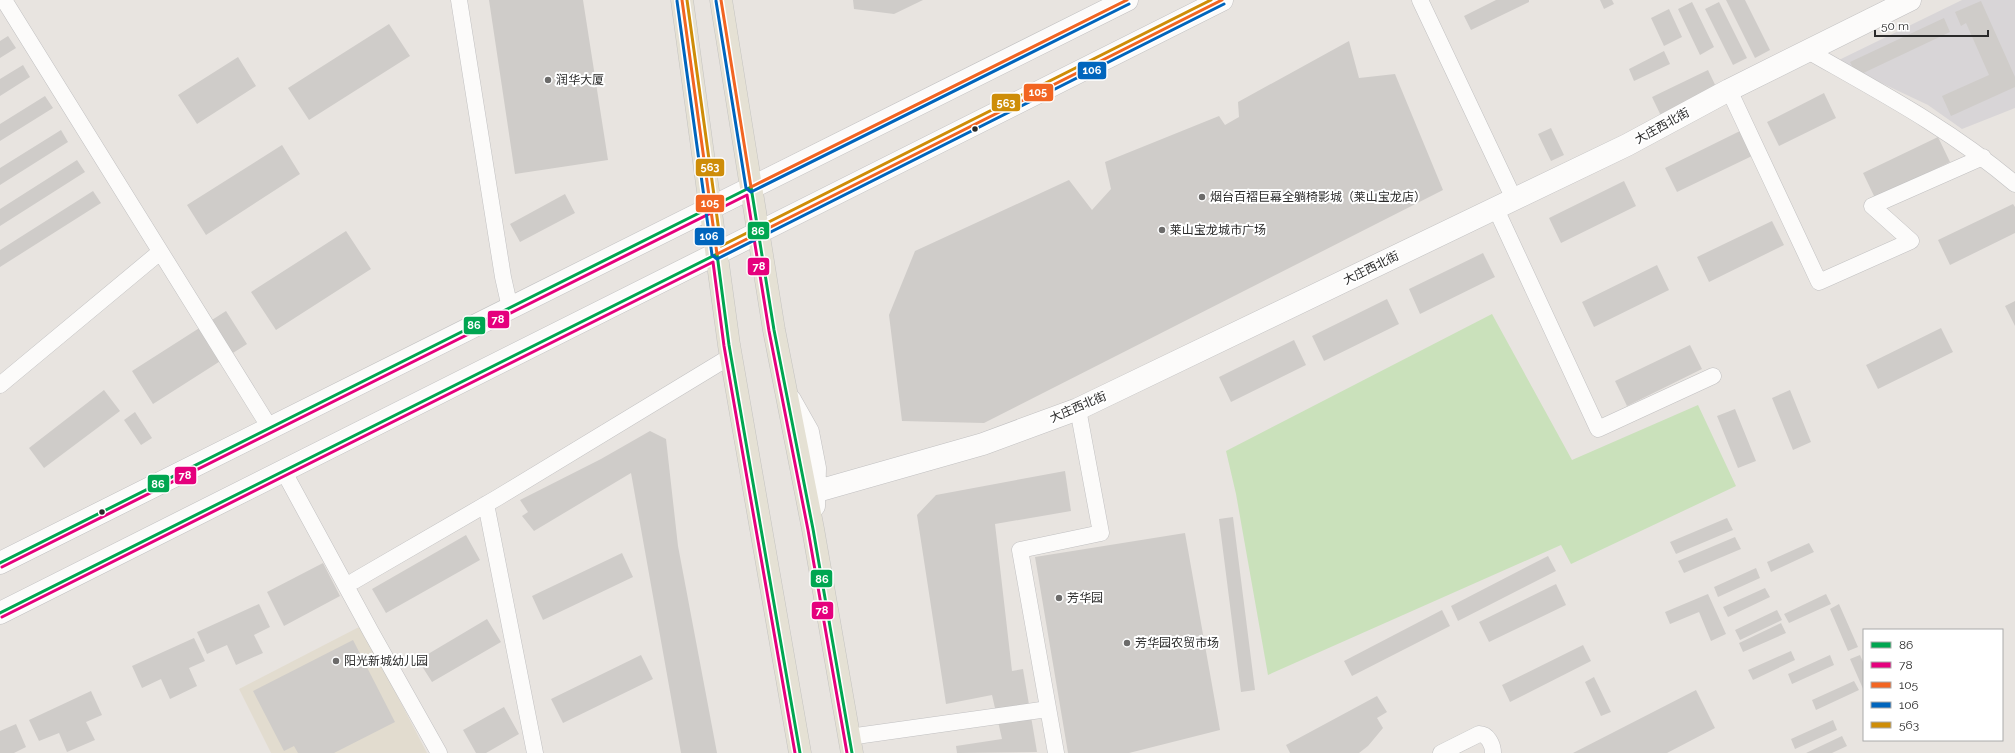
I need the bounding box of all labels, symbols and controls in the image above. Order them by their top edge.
scale bar [1875,12,1988,38]
text: 50 m [1881,19,1909,33]
line badge: 106 [1077,61,1107,80]
text: 106 [1083,64,1102,77]
place label: 润华大厦 [556,73,604,87]
marker: 润华大厦 [543,75,553,85]
line badge: 105 [1023,83,1054,102]
text: 105 [1029,86,1047,99]
line badge: 563 [991,93,1021,112]
text: 563 [997,97,1015,110]
street label: 大庄西北街 [1632,105,1692,147]
unlabelled marker [970,124,980,134]
line badge: 563 [695,158,725,177]
text: 563 [701,161,719,174]
place label: 烟台百褶巨幕全躺椅影城（莱山宝龙店） [1210,190,1426,204]
marker: 烟台百褶巨幕全躺椅影城（莱山宝龙店） [1197,192,1207,202]
line badge: 105 [695,194,725,213]
text: 105 [701,197,719,210]
line badge: 86 [747,221,770,240]
place label: 莱山宝龙城市广场 [1170,223,1266,237]
text: 86 [751,225,765,238]
marker: 莱山宝龙城市广场 [1157,225,1167,235]
line badge: 106 [694,227,725,246]
text: 106 [700,230,719,243]
street label: 大庄西北街 [1341,249,1401,287]
line badge: 78 [747,257,770,276]
text: 78 [753,260,766,273]
line badge: 78 [487,310,510,329]
text: 78 [492,313,505,326]
line badge: 86 [463,316,486,335]
text: 86 [467,319,481,332]
street label: 大庄西北街 [1048,389,1108,425]
line badge: 78 [174,466,197,485]
text: 78 [179,469,192,482]
line badge: 86 [147,474,170,493]
text: 86 [151,478,165,491]
unlabelled marker [97,507,107,517]
line badge: 86 [810,569,833,588]
text: 86 [815,573,829,586]
place label: 芳华园 [1067,591,1103,605]
marker: 芳华园 [1054,593,1064,603]
line badge: 78 [811,601,834,620]
text: 78 [816,604,829,617]
legend [1863,629,2003,741]
place label: 芳华园农贸市场 [1135,636,1219,650]
marker: 芳华园农贸市场 [1122,638,1132,648]
text: 86 [1899,638,1913,652]
place label: 阳光新城幼儿园 [344,654,428,668]
marker: 阳光新城幼儿园 [331,656,341,666]
text: 78 [1899,658,1913,672]
text: 105 [1899,678,1918,692]
text: 106 [1899,698,1919,712]
text: 563 [1899,718,1919,732]

